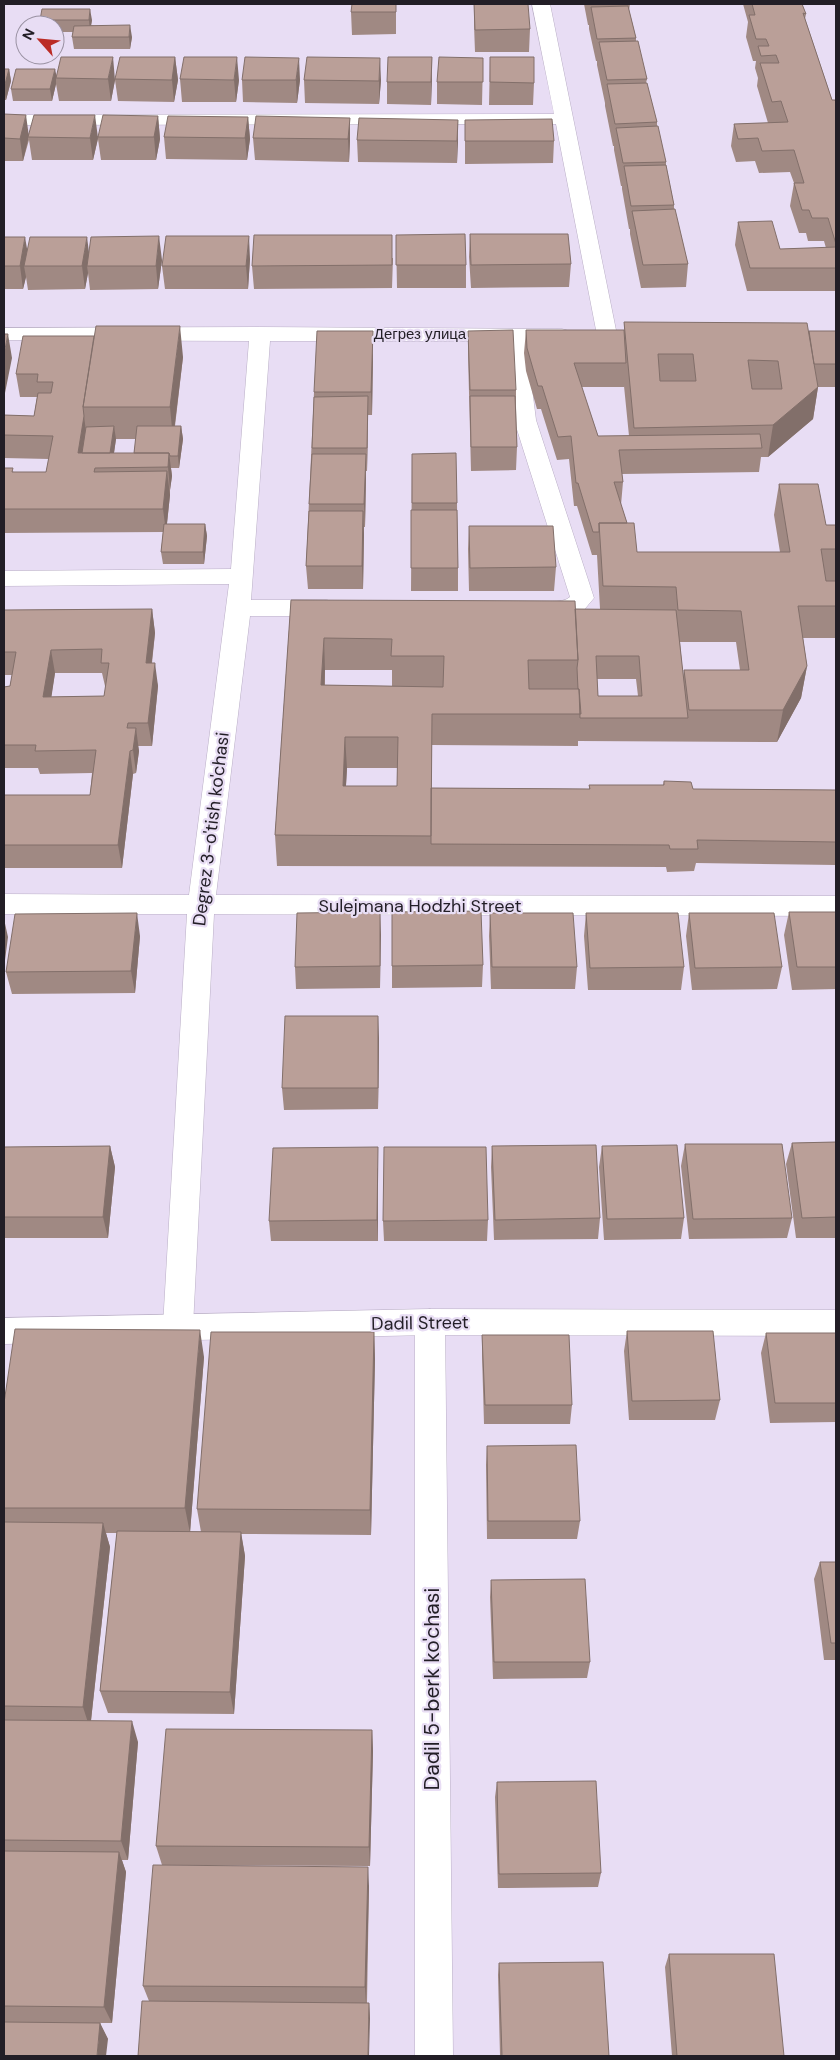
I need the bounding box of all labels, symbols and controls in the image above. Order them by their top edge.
north arrow [15,15,65,65]
text: N [18,25,39,43]
street label: Дегрез улица [374,324,467,344]
street label: Degrez 3-o'tish ko'chasi [187,731,235,927]
street label: Sulejmana Hodzhi Street [318,894,522,918]
street label: Dadil Street [371,1310,469,1336]
street label: Dadil 5-berk ko'chasi [418,1588,446,1790]

